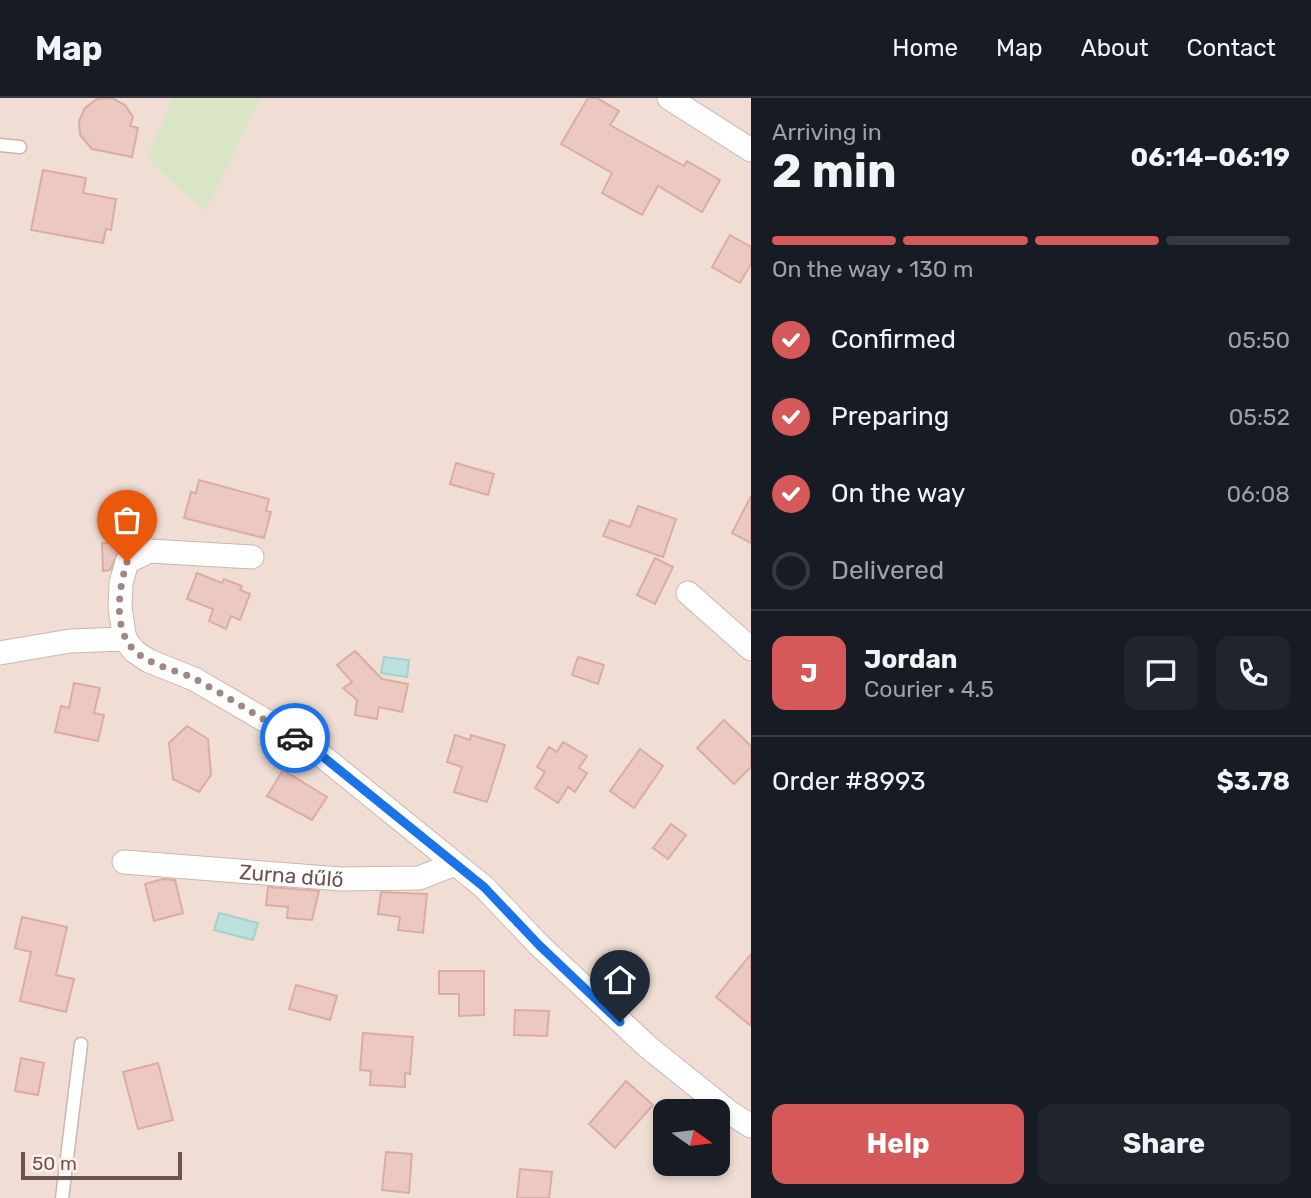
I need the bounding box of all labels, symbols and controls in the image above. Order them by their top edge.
text: Map [35,29,103,68]
text: Home [892,34,958,62]
text: Map [996,34,1043,62]
text: About [1081,34,1149,62]
text: Contact [1187,34,1276,62]
text: Arriving in [772,118,882,146]
text: 06:14–06:19 [1131,142,1290,173]
text: 2 min [772,144,897,199]
text: On the way · 130 m [772,255,973,283]
icon: check [772,321,810,359]
text: Confirmed [831,324,956,355]
text: 05:50 [1228,326,1290,354]
icon: check [772,398,810,436]
text: Preparing [831,401,949,432]
text: 05:52 [1229,403,1290,431]
icon: check [772,475,810,513]
text: On the way [831,478,965,509]
text: 06:08 [1226,480,1290,508]
pin [97,490,157,562]
icon: bag [108,501,146,539]
text: Delivered [831,555,944,586]
button: chat [1124,636,1198,710]
button: phone [1216,636,1290,710]
text: Jordan [864,644,957,675]
text: J [800,658,818,689]
text: Courier · 4.5 [864,675,994,703]
courier [260,703,330,773]
icon: car [276,719,314,757]
text: Order #8993 [772,766,926,797]
text: $3.78 [1216,766,1290,797]
street label: Zurna dűlő [238,859,345,892]
pin [590,950,650,1022]
icon: home [601,961,639,999]
north arrow [653,1099,730,1176]
map controls [653,1099,730,1176]
button: Help [772,1104,1024,1184]
button: Share [1038,1104,1290,1184]
scale bar [21,1149,182,1181]
text: 50 m [32,1152,77,1175]

